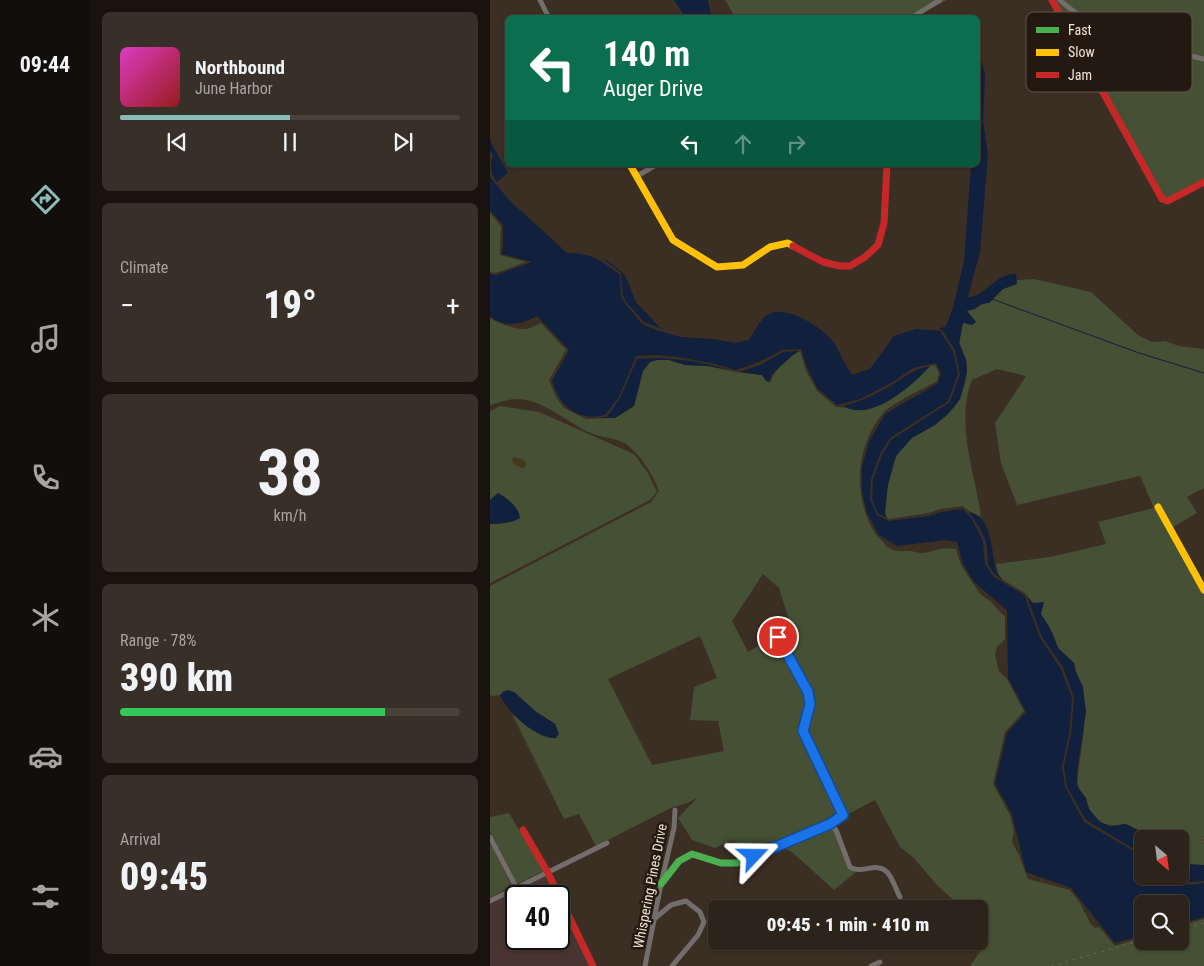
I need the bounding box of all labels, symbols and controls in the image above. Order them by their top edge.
legend [1026,12,1192,92]
text: Fast [1068,22,1092,38]
text: 140 m [603,34,690,75]
icon: left [520,35,585,100]
text: Slow [1068,44,1095,60]
text: 09:44 [20,52,70,77]
text: Northbound [195,56,285,79]
text: Jam [1068,67,1092,83]
text: Auger Drive [603,76,703,101]
text: June Harbor [195,79,273,98]
icon: previous [163,128,191,156]
icon: pause [276,128,304,156]
icon: next [389,128,417,156]
icon: left [676,130,704,158]
icon: ahead [729,130,757,158]
icon: right [782,130,810,158]
icon: directions [28,182,63,217]
text: Climate [120,258,168,277]
text: 19° [263,283,317,327]
text: − [120,289,134,322]
text: + [446,289,460,322]
icon: music [28,321,63,356]
text: 38 [257,435,323,511]
icon: phone [28,460,63,495]
text: km/h [274,506,306,525]
icon: climate [28,600,63,635]
pin [757,616,799,658]
icon: arrive [764,623,792,651]
text: Range · 78% [120,631,196,650]
text: 390 km [120,656,233,700]
icon: car [28,739,63,774]
street label: Whispering Pines Drive [630,822,670,950]
position arrow [727,829,779,881]
text: Arrival [120,830,161,849]
north arrow [1134,830,1189,885]
map controls [1134,830,1189,950]
text: 09:45 [120,855,208,899]
icon: filters [28,879,63,914]
speed limit sign: 40 [505,885,570,950]
button: search [1134,895,1189,950]
text: 09:45 · 1 min · 410 m [767,913,929,936]

